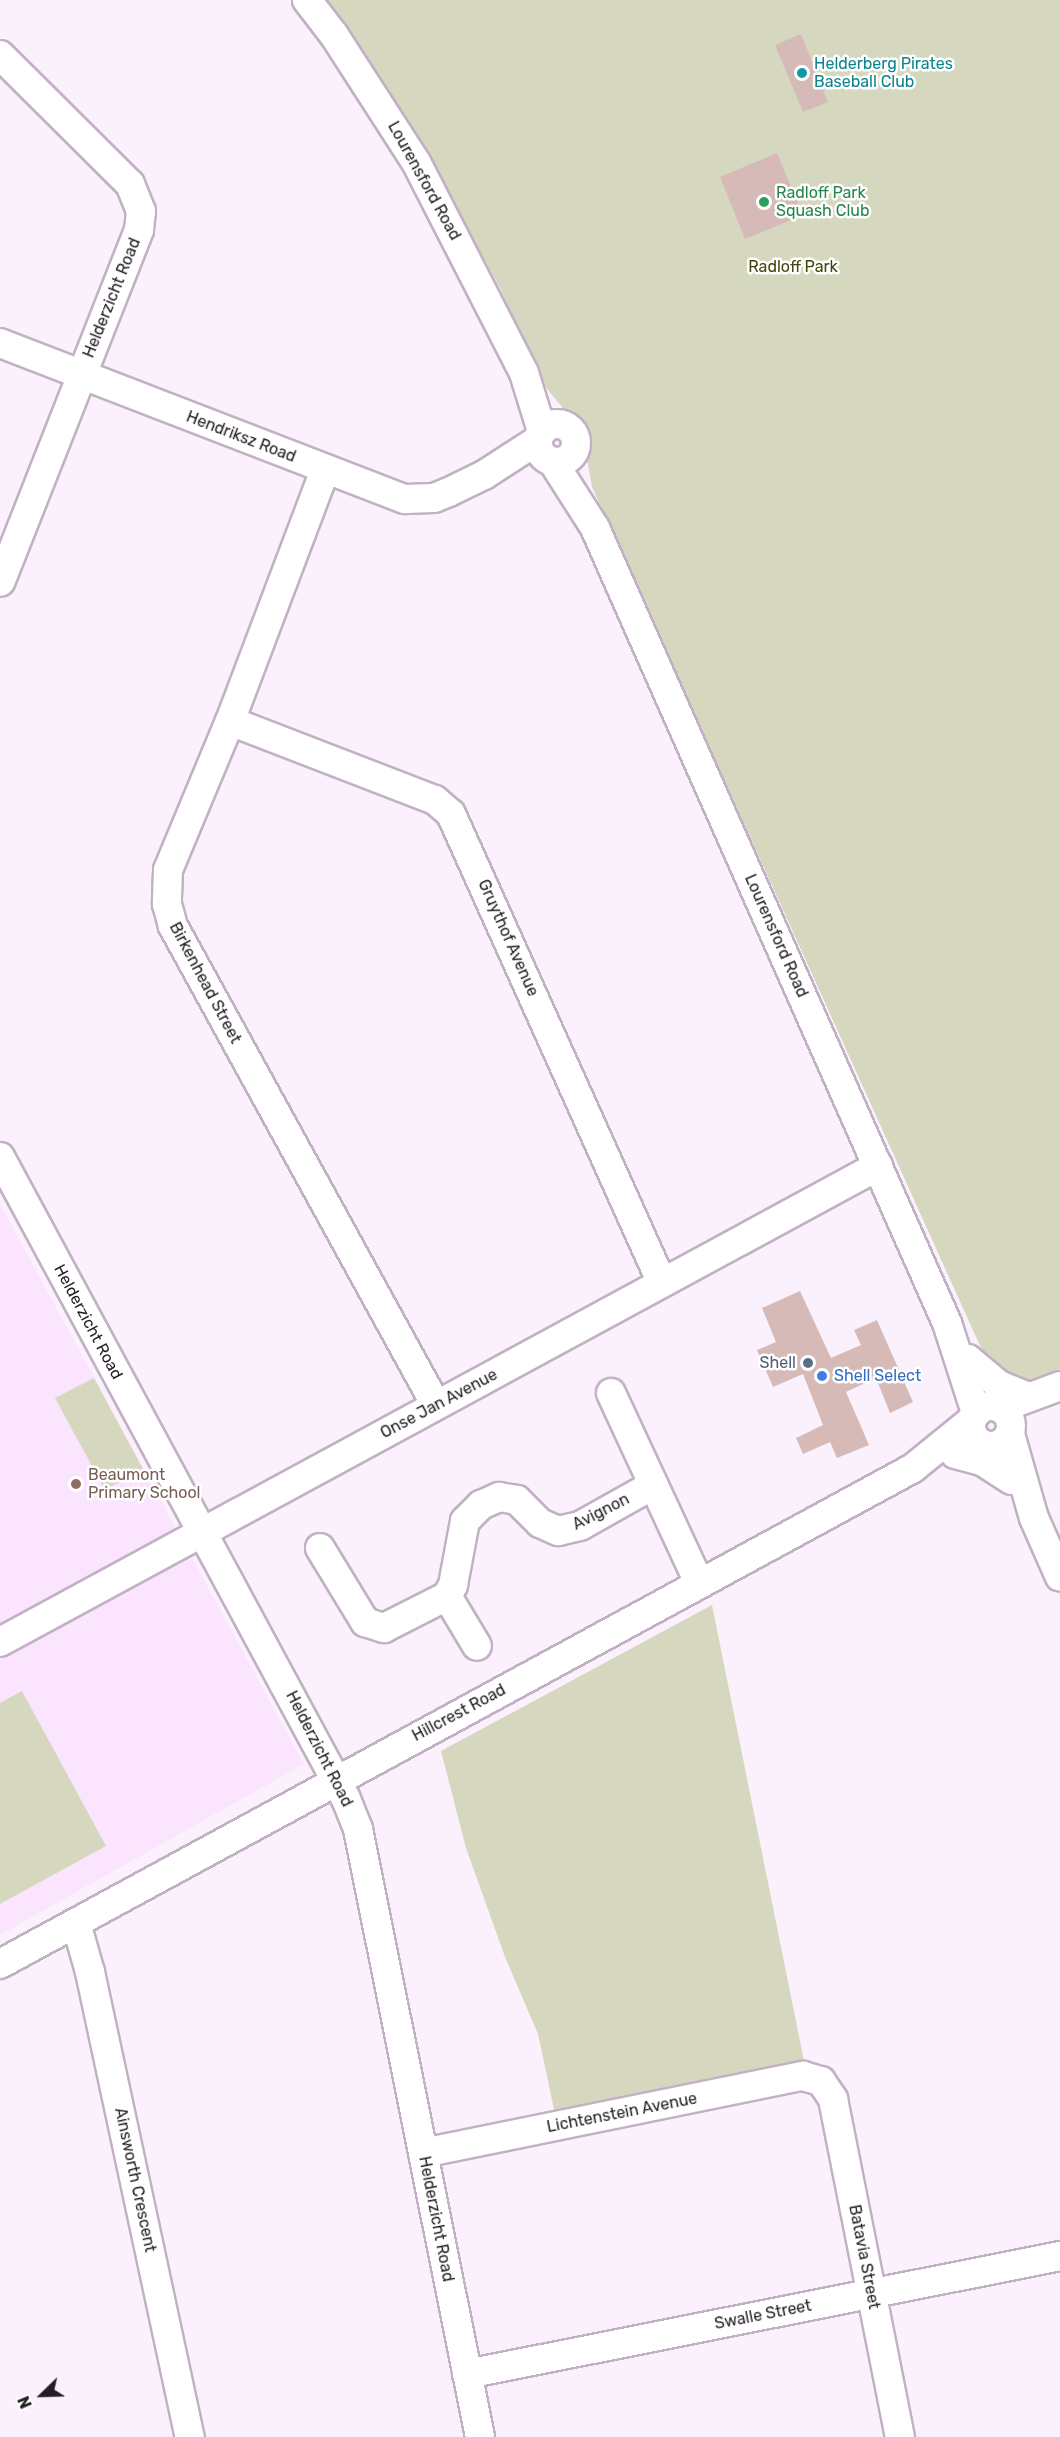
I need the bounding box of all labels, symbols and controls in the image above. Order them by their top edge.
place label: Helderberg Pirates Baseball Club [814,54,953,92]
marker: Helderberg Pirates Baseball Club [795,66,809,80]
street label: Lourensford Road [383,118,465,244]
place label: Radloff Park Squash Club [776,183,869,221]
marker: Radloff Park Squash Club [757,195,771,209]
street label: Helderzicht Road [79,235,145,361]
park label: Radloff Park [748,257,838,277]
street label: Hendriksz Road [184,407,298,467]
street label: Lourensford Road [740,871,812,1001]
street label: Gruythof Avenue [473,876,543,1000]
street label: Birkenhead Street [165,919,245,1047]
street label: Helderzicht Road [50,1261,126,1383]
place label: Shell [760,1353,796,1373]
marker: Shell [801,1356,815,1370]
street label: Onse Jan Avenue [377,1365,501,1443]
place label: Shell Select [834,1366,921,1386]
marker: Shell Select [815,1369,829,1383]
place label: Beaumont Primary School [88,1465,201,1503]
marker: Beaumont Primary School [69,1477,83,1491]
street label: Avignon [569,1490,633,1534]
street label: Hillcrest Road [409,1680,509,1746]
street label: Helderzicht Road [282,1688,356,1810]
street label: Lichtenstein Avenue [545,2089,699,2137]
street label: Ainsworth Crescent [110,2106,160,2254]
street label: Helderzicht Road [414,2155,458,2283]
street label: Batavia Street [844,2203,884,2311]
street label: Swalle Street [713,2296,813,2334]
north arrow [12,2365,72,2425]
text: N [14,2393,36,2411]

